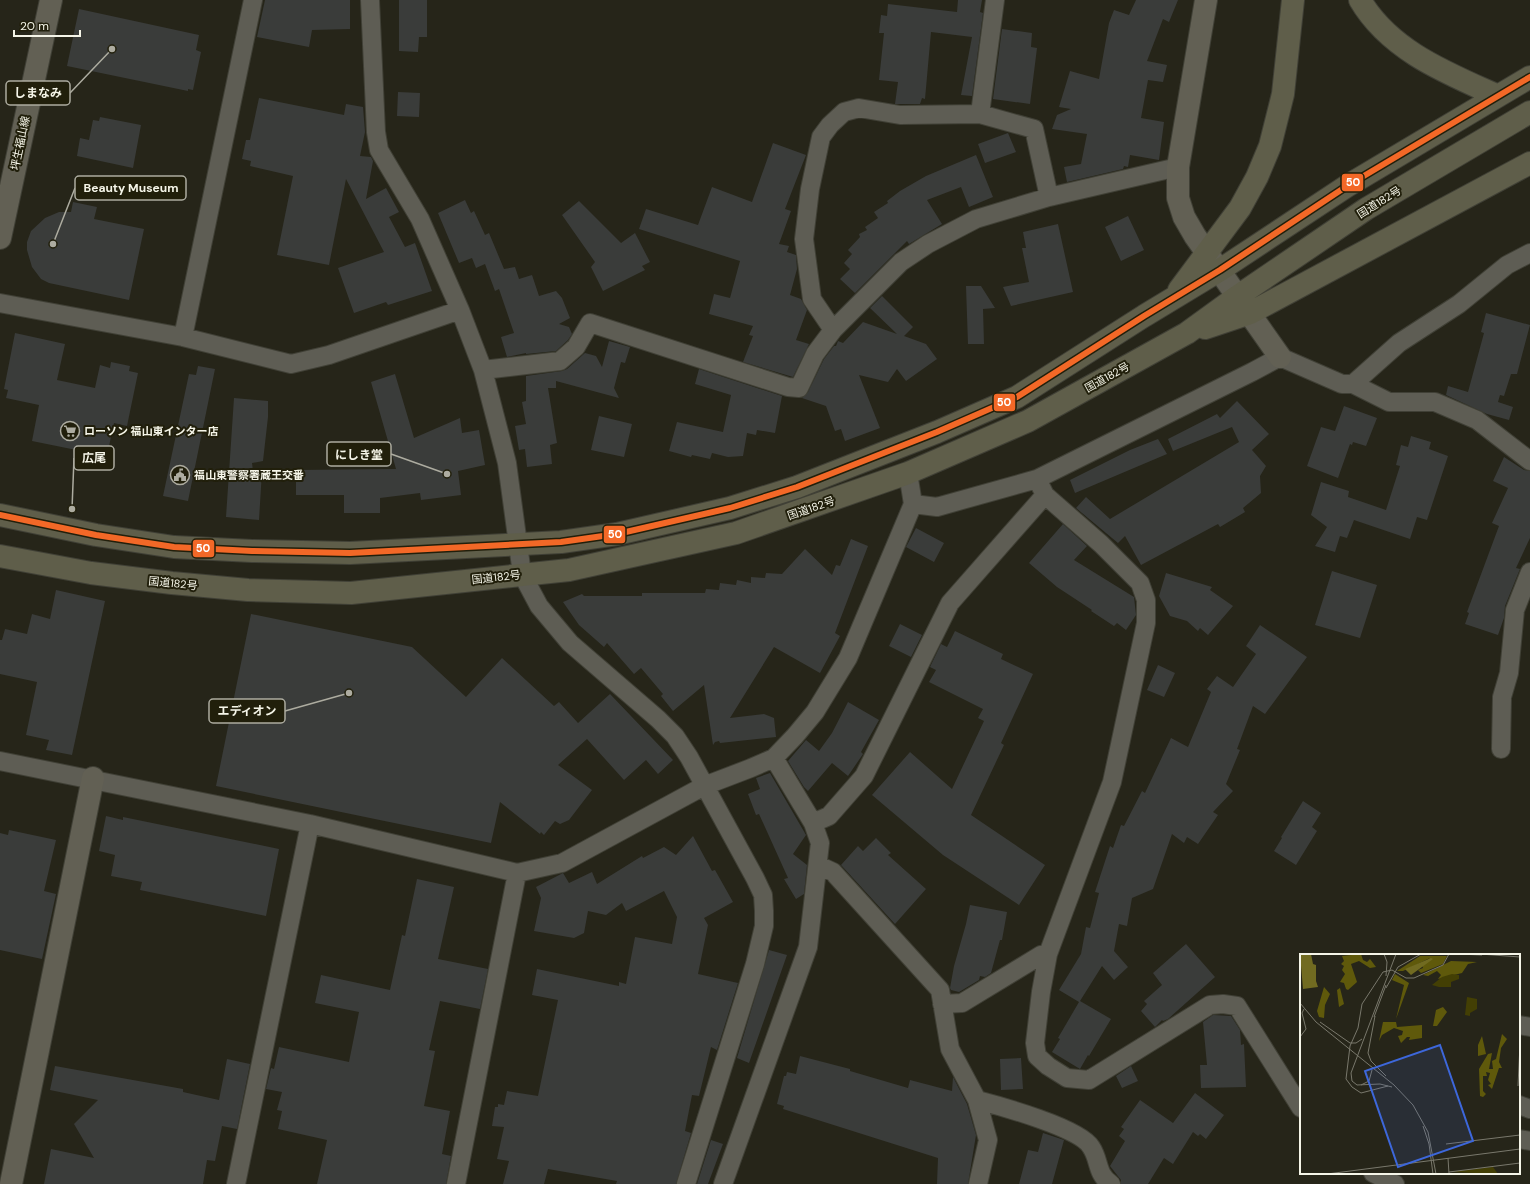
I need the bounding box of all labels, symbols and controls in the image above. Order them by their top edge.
scale bar [14,12,80,38]
text: 20 m [20,18,49,34]
callout: しまなみ [6,81,70,105]
text: しまなみ [14,85,62,101]
street label: 坪生福山線 [7,115,33,171]
line badge: 50 [1341,173,1364,192]
text: 50 [1346,175,1361,189]
callout: Beauty Museum [75,176,186,200]
text: Beauty Museum [84,180,178,196]
street label: 国道182号 [1354,183,1404,221]
street label: 国道182号 [1082,359,1132,395]
line badge: 50 [993,393,1016,412]
text: 50 [997,395,1012,409]
supermarket icon: ローソン 福山東インター店 [59,420,81,442]
place label: ローソン 福山東インター店 [84,424,219,438]
callout: にしき堂 [327,442,391,466]
callout: 広尾 [74,446,114,470]
text: にしき堂 [335,447,383,463]
text: 広尾 [82,450,106,466]
public building icon: 福山東警察署蔵王交番 [169,464,191,486]
place label: 福山東警察署蔵王交番 [194,468,304,482]
street label: 国道182号 [785,493,837,523]
line badge: 50 [603,525,626,544]
text: 50 [608,527,623,541]
line badge: 50 [192,539,215,558]
text: 50 [196,541,211,555]
street label: 国道182号 [471,567,521,587]
street label: 国道182号 [148,573,198,593]
callout: エディオン [209,699,285,723]
text: エディオン [217,703,277,719]
inset map [1300,954,1520,1174]

